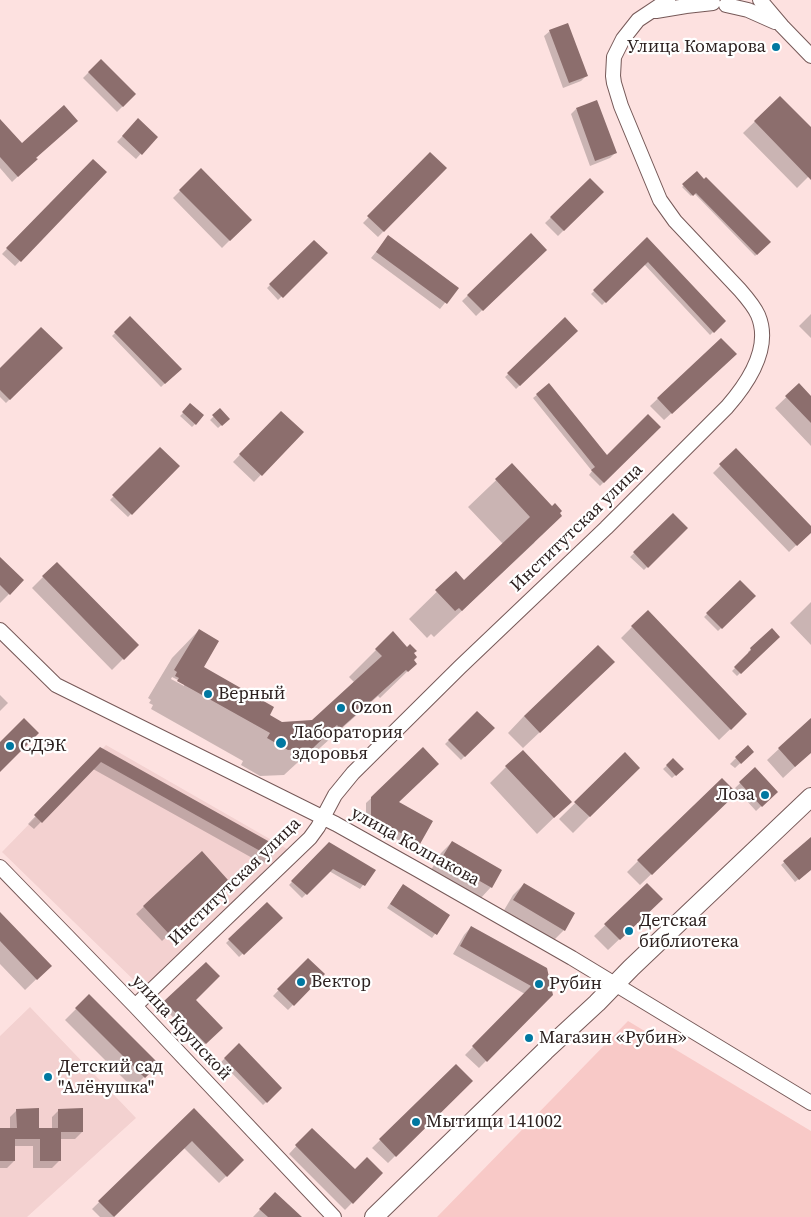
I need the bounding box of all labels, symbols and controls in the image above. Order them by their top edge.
place label: Улица Комарова [627,36,766,58]
marker: Улица Комарова [770,41,782,53]
street label: Институтская улица [506,459,648,597]
place label: Верный [218,683,285,705]
marker: Верный [202,688,214,700]
place label: Ozon [351,697,393,719]
marker: Ozon [335,702,347,714]
place label: Лаборатория здоровья [292,722,403,764]
place label: СДЭК [20,735,66,757]
marker: Лаборатория здоровья [274,736,288,750]
marker: СДЭК [4,740,16,752]
place label: Лоза [716,784,755,806]
marker: Лоза [759,789,771,801]
street label: улица Колпакова [347,803,483,891]
street label: Институтская улица [164,813,306,951]
place label: Детская библиотека [639,910,739,952]
marker: Детская библиотека [623,925,635,937]
street label: улица Крупской [127,971,235,1085]
place label: Вектор [311,971,371,993]
place label: Рубин [549,973,602,995]
marker: Вектор [295,976,307,988]
marker: Рубин [533,978,545,990]
place label: Магазин «Рубин» [539,1027,687,1049]
marker: Магазин «Рубин» [523,1032,535,1044]
place label: Детский сад "Алёнушка" [58,1056,163,1098]
marker: Детский сад "Алёнушка" [42,1071,54,1083]
place label: Мытищи 141002 [426,1111,562,1133]
marker: Мытищи 141002 [410,1116,422,1128]

